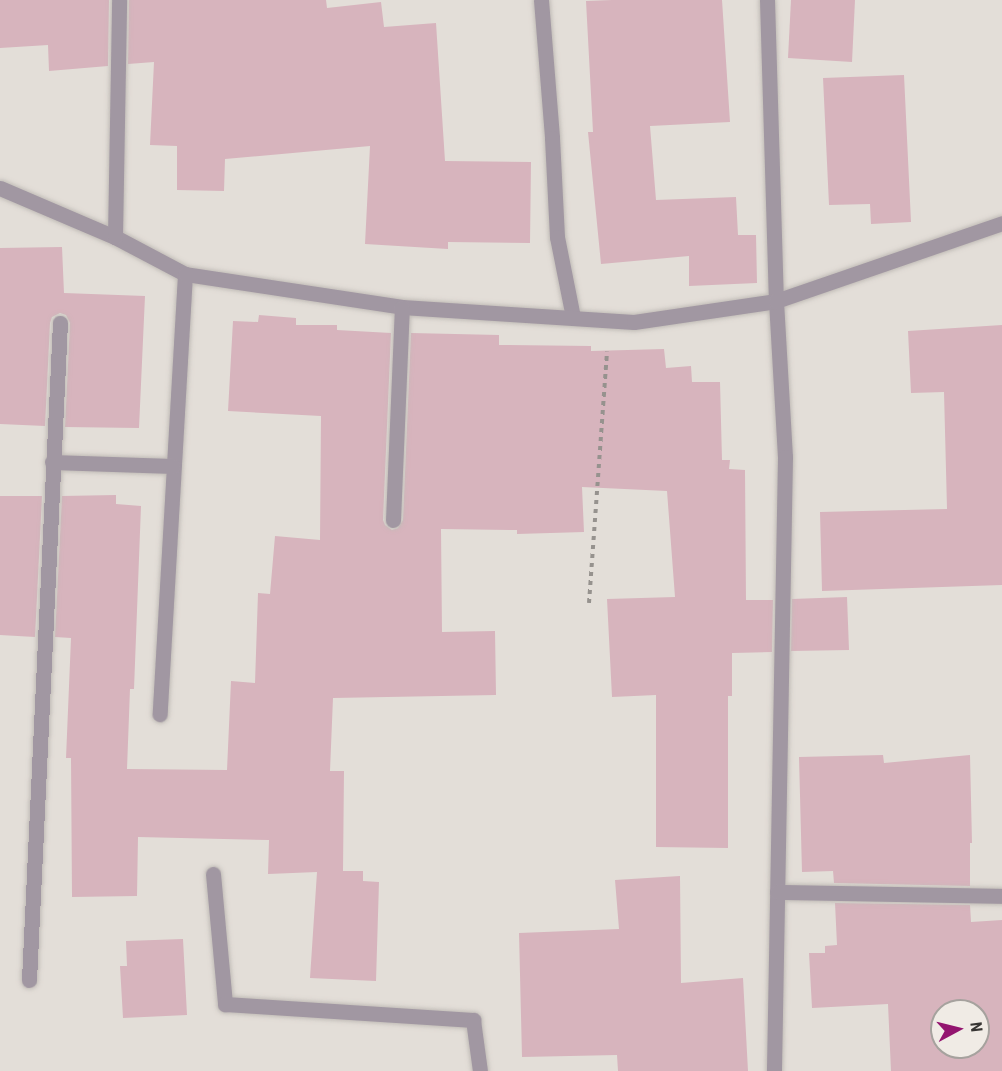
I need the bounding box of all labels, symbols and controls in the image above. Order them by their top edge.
north arrow [930,999,990,1059]
text: N [966,1021,986,1033]

